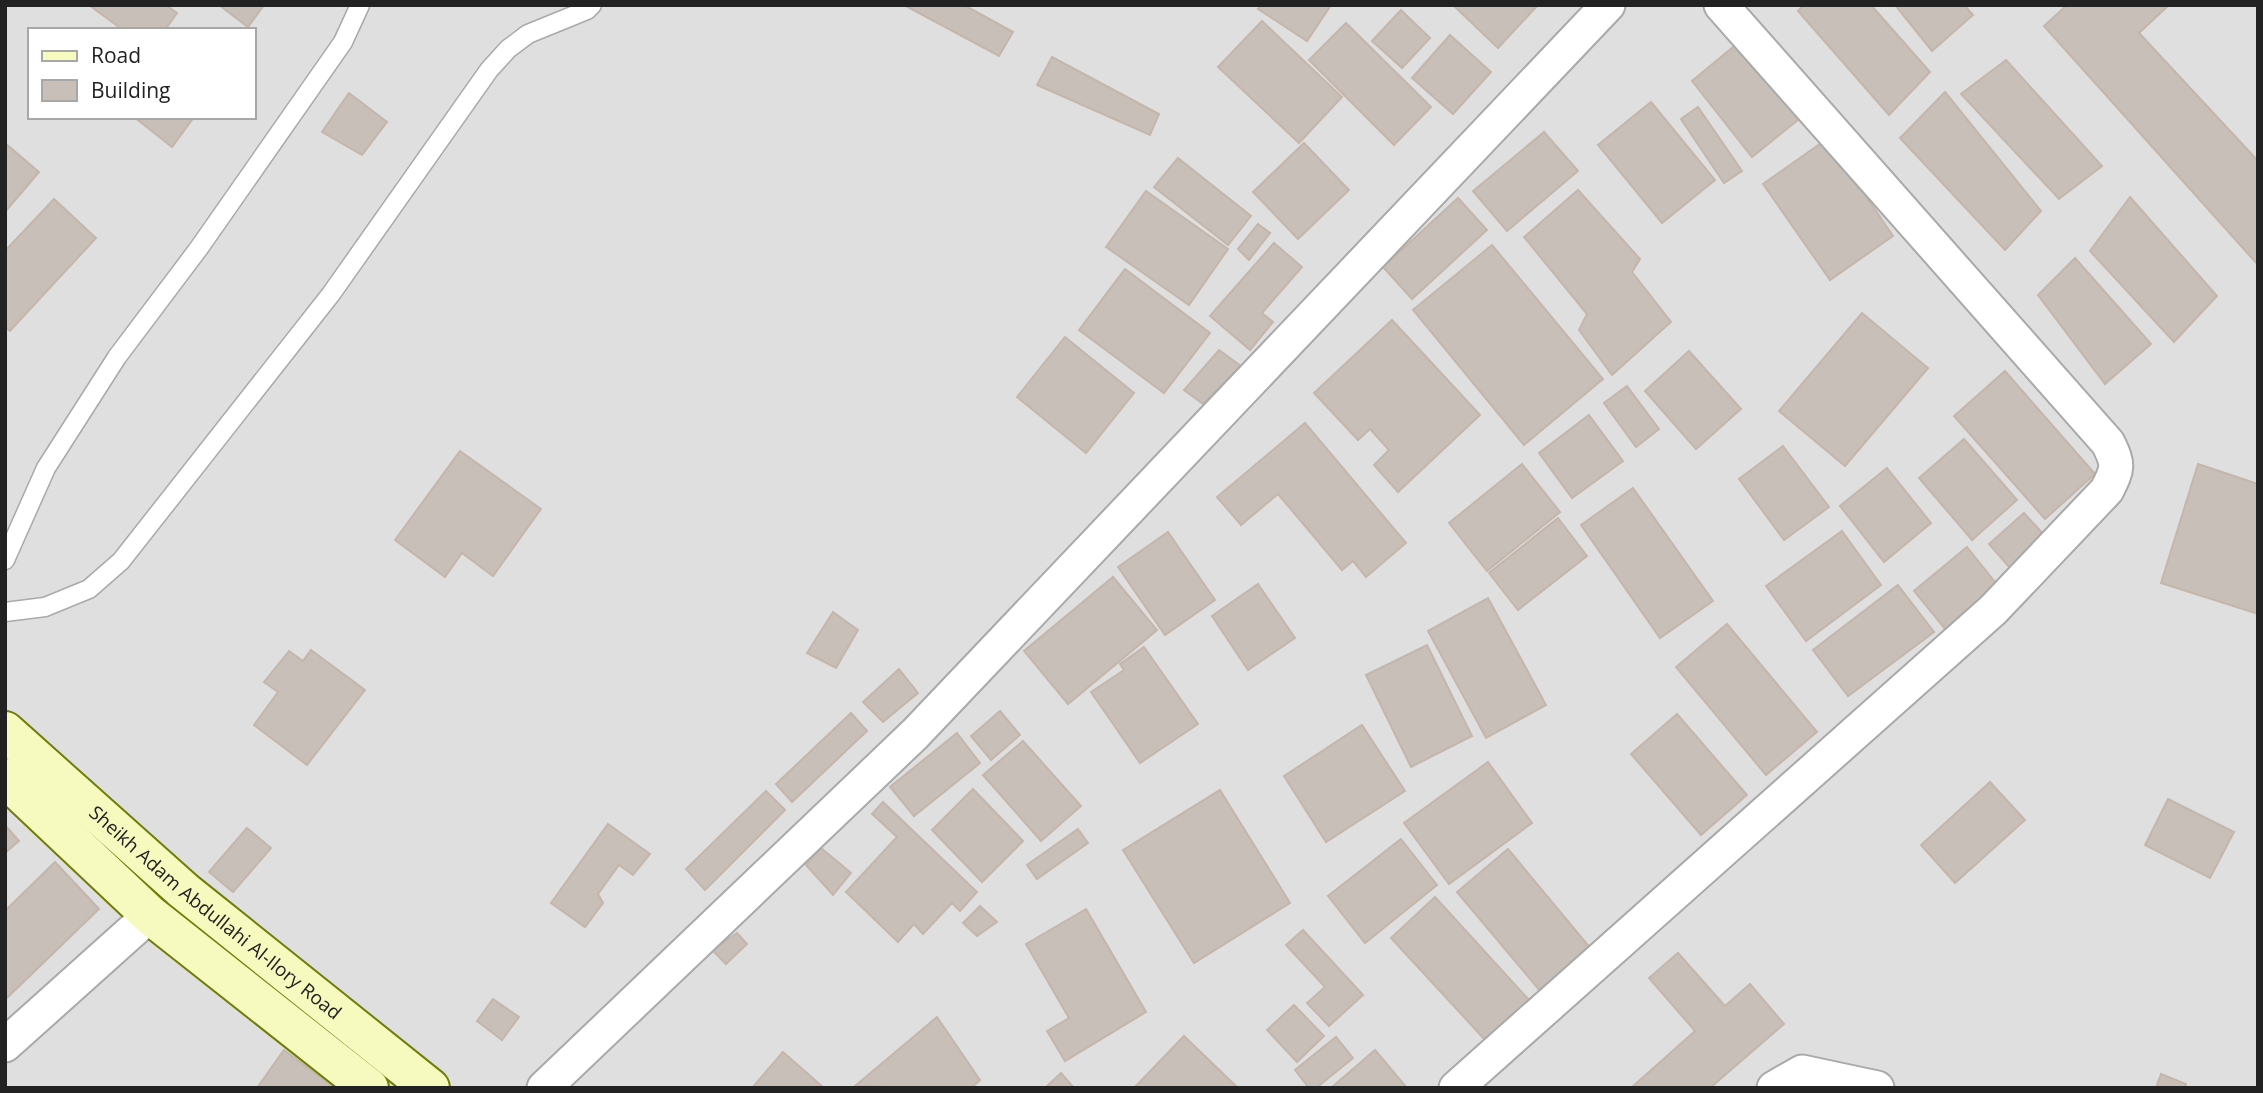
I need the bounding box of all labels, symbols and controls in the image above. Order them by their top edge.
legend [28,28,256,119]
text: Road [91,41,141,69]
text: Building [91,76,170,104]
street label: Sheikh Adam Abdullahi Al-Ilory Road [84,799,347,1025]

